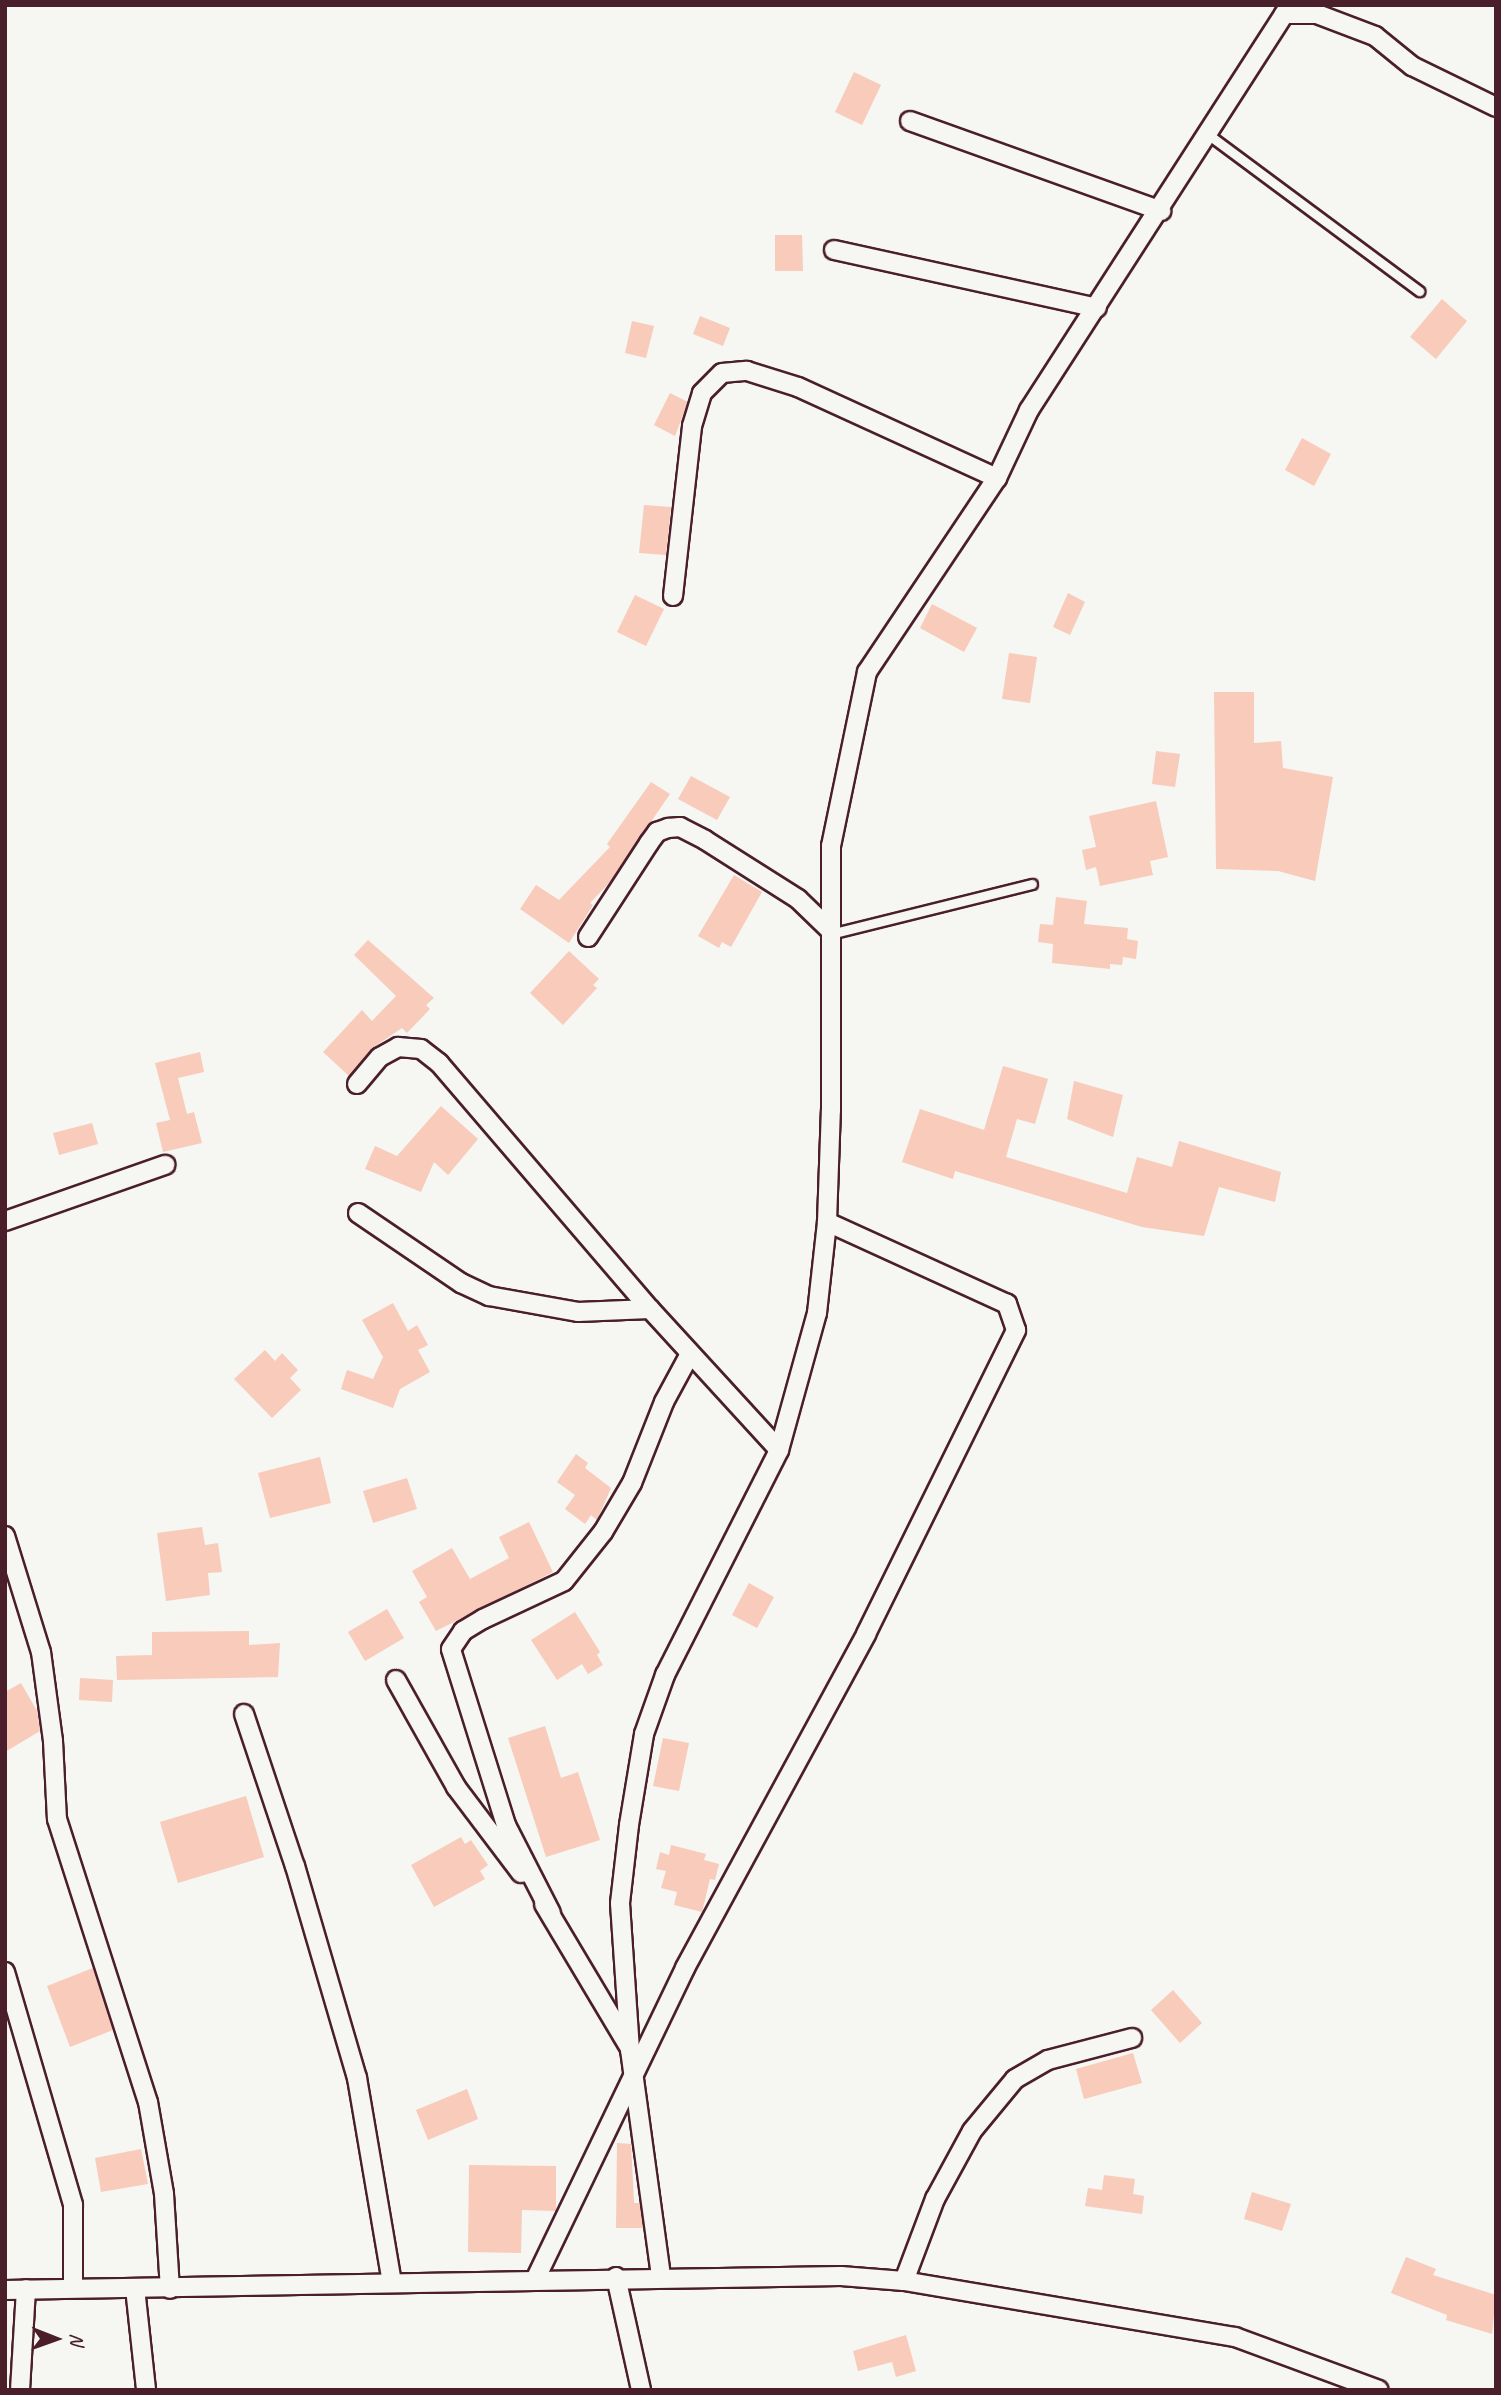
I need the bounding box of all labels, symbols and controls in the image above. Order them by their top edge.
north arrow [21,2304,91,2374]
text: N [65,2333,89,2345]

